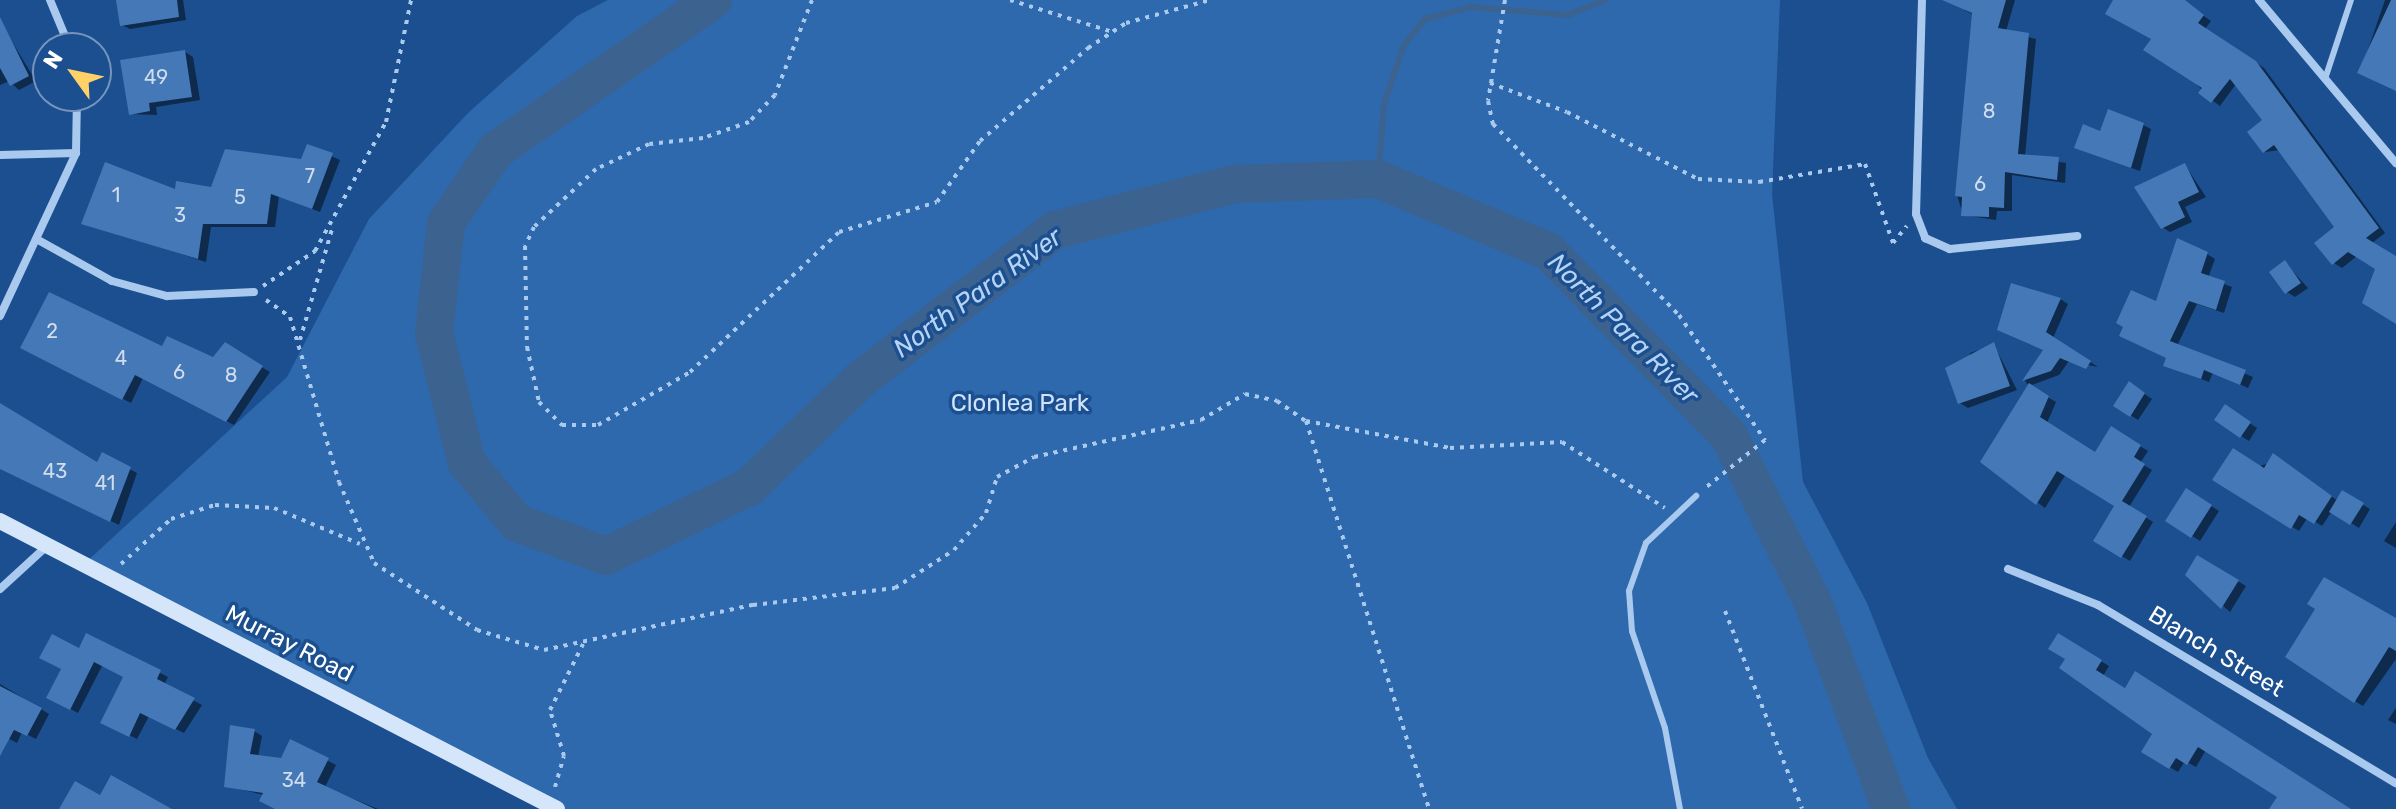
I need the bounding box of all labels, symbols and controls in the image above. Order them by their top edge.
north arrow [32,32,112,112]
text: N [37,46,69,74]
house number: 49 [144,65,168,89]
house number: 8 [1983,99,1995,123]
house number: 7 [305,164,315,188]
house number: 6 [1974,172,1986,196]
house number: 1 [112,183,120,207]
house number: 5 [234,185,246,209]
house number: 3 [174,203,186,227]
water label: North Para River [888,221,1068,365]
water label: North Para River [1541,247,1705,411]
house number: 2 [46,319,58,343]
house number: 4 [115,346,127,370]
house number: 6 [173,360,185,384]
house number: 8 [225,363,237,387]
park label: Clonlea Park [951,390,1089,418]
house number: 43 [43,459,67,483]
house number: 41 [95,471,115,495]
street label: Murray Road [220,599,358,689]
street label: Blanch Street [2143,600,2289,704]
house number: 34 [282,768,306,792]

